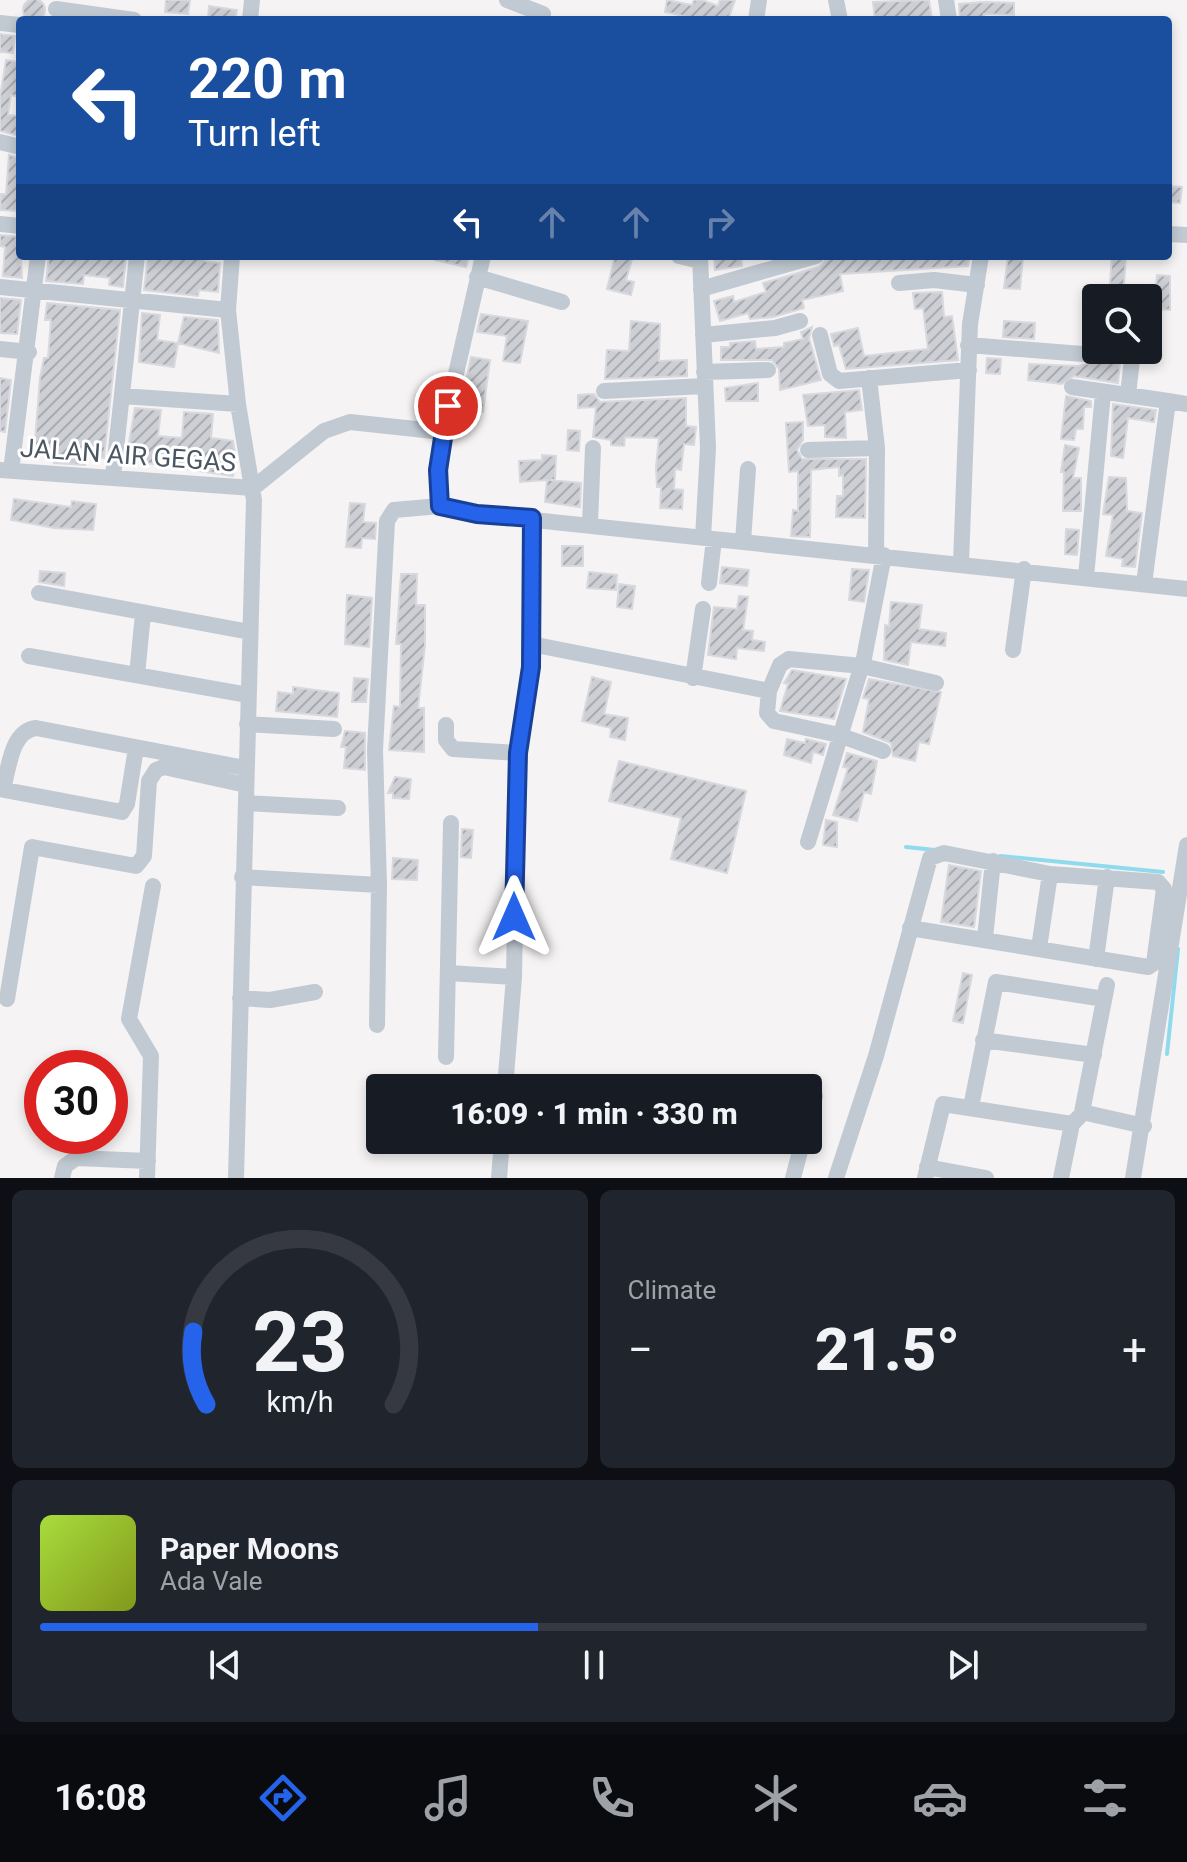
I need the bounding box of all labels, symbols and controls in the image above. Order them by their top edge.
text: 220 m [188,46,347,112]
icon: left [56,48,160,152]
text: Turn left [188,113,321,155]
icon: left [446,200,490,244]
icon: ahead [530,200,574,244]
icon: ahead [614,200,658,244]
icon: right [698,200,742,244]
map controls [1082,284,1162,364]
button: search [1082,284,1162,364]
pin [414,372,482,440]
icon: arrive [426,384,470,428]
street label: JALAN AIR GEGAS [19,432,237,478]
position arrow [472,875,556,959]
speed limit sign: 30 [24,1050,128,1154]
text: 16:09 · 1 min · 330 m [450,1096,738,1131]
text: Climate [628,1275,716,1305]
text: 23 [252,1294,347,1391]
text: 21.5° [815,1314,960,1385]
text: − [628,1324,653,1376]
text: + [1122,1324,1147,1376]
text: km/h [266,1385,333,1419]
text: Paper Moons [160,1531,339,1566]
text: Ada Vale [160,1566,262,1596]
icon: previous [203,1643,247,1687]
icon: pause [572,1643,616,1687]
icon: next [941,1643,985,1687]
icon: directions [255,1770,311,1826]
icon: music [420,1770,476,1826]
icon: phone [584,1770,640,1826]
icon: climate [748,1770,804,1826]
icon: car [912,1770,968,1826]
icon: filters [1077,1770,1133,1826]
text: 16:08 [54,1777,147,1819]

